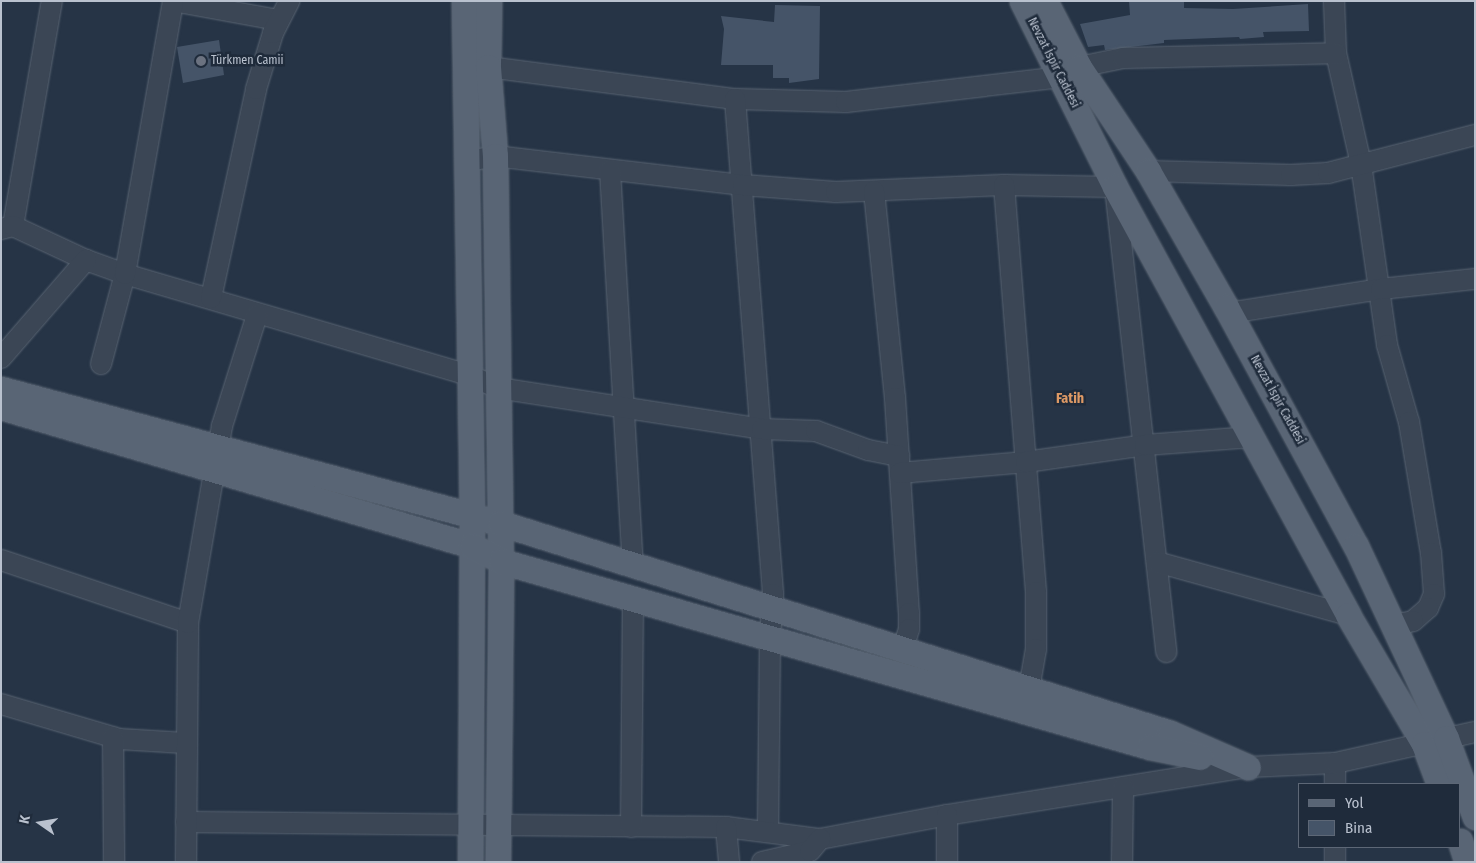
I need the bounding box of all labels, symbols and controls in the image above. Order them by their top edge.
street label: Nevzat İspir Caddesi [1024,16,1082,110]
place label: Türkmen Camii [211,54,284,68]
marker: Türkmen Camii [195,55,207,67]
street label: Nevzat İspir Caddesi [1247,353,1307,447]
district label: Fatih [1056,391,1084,407]
legend [1298,783,1461,848]
text: Yol [1345,794,1363,812]
north arrow [15,798,65,848]
text: K [16,814,34,825]
text: Bina [1345,819,1372,837]

